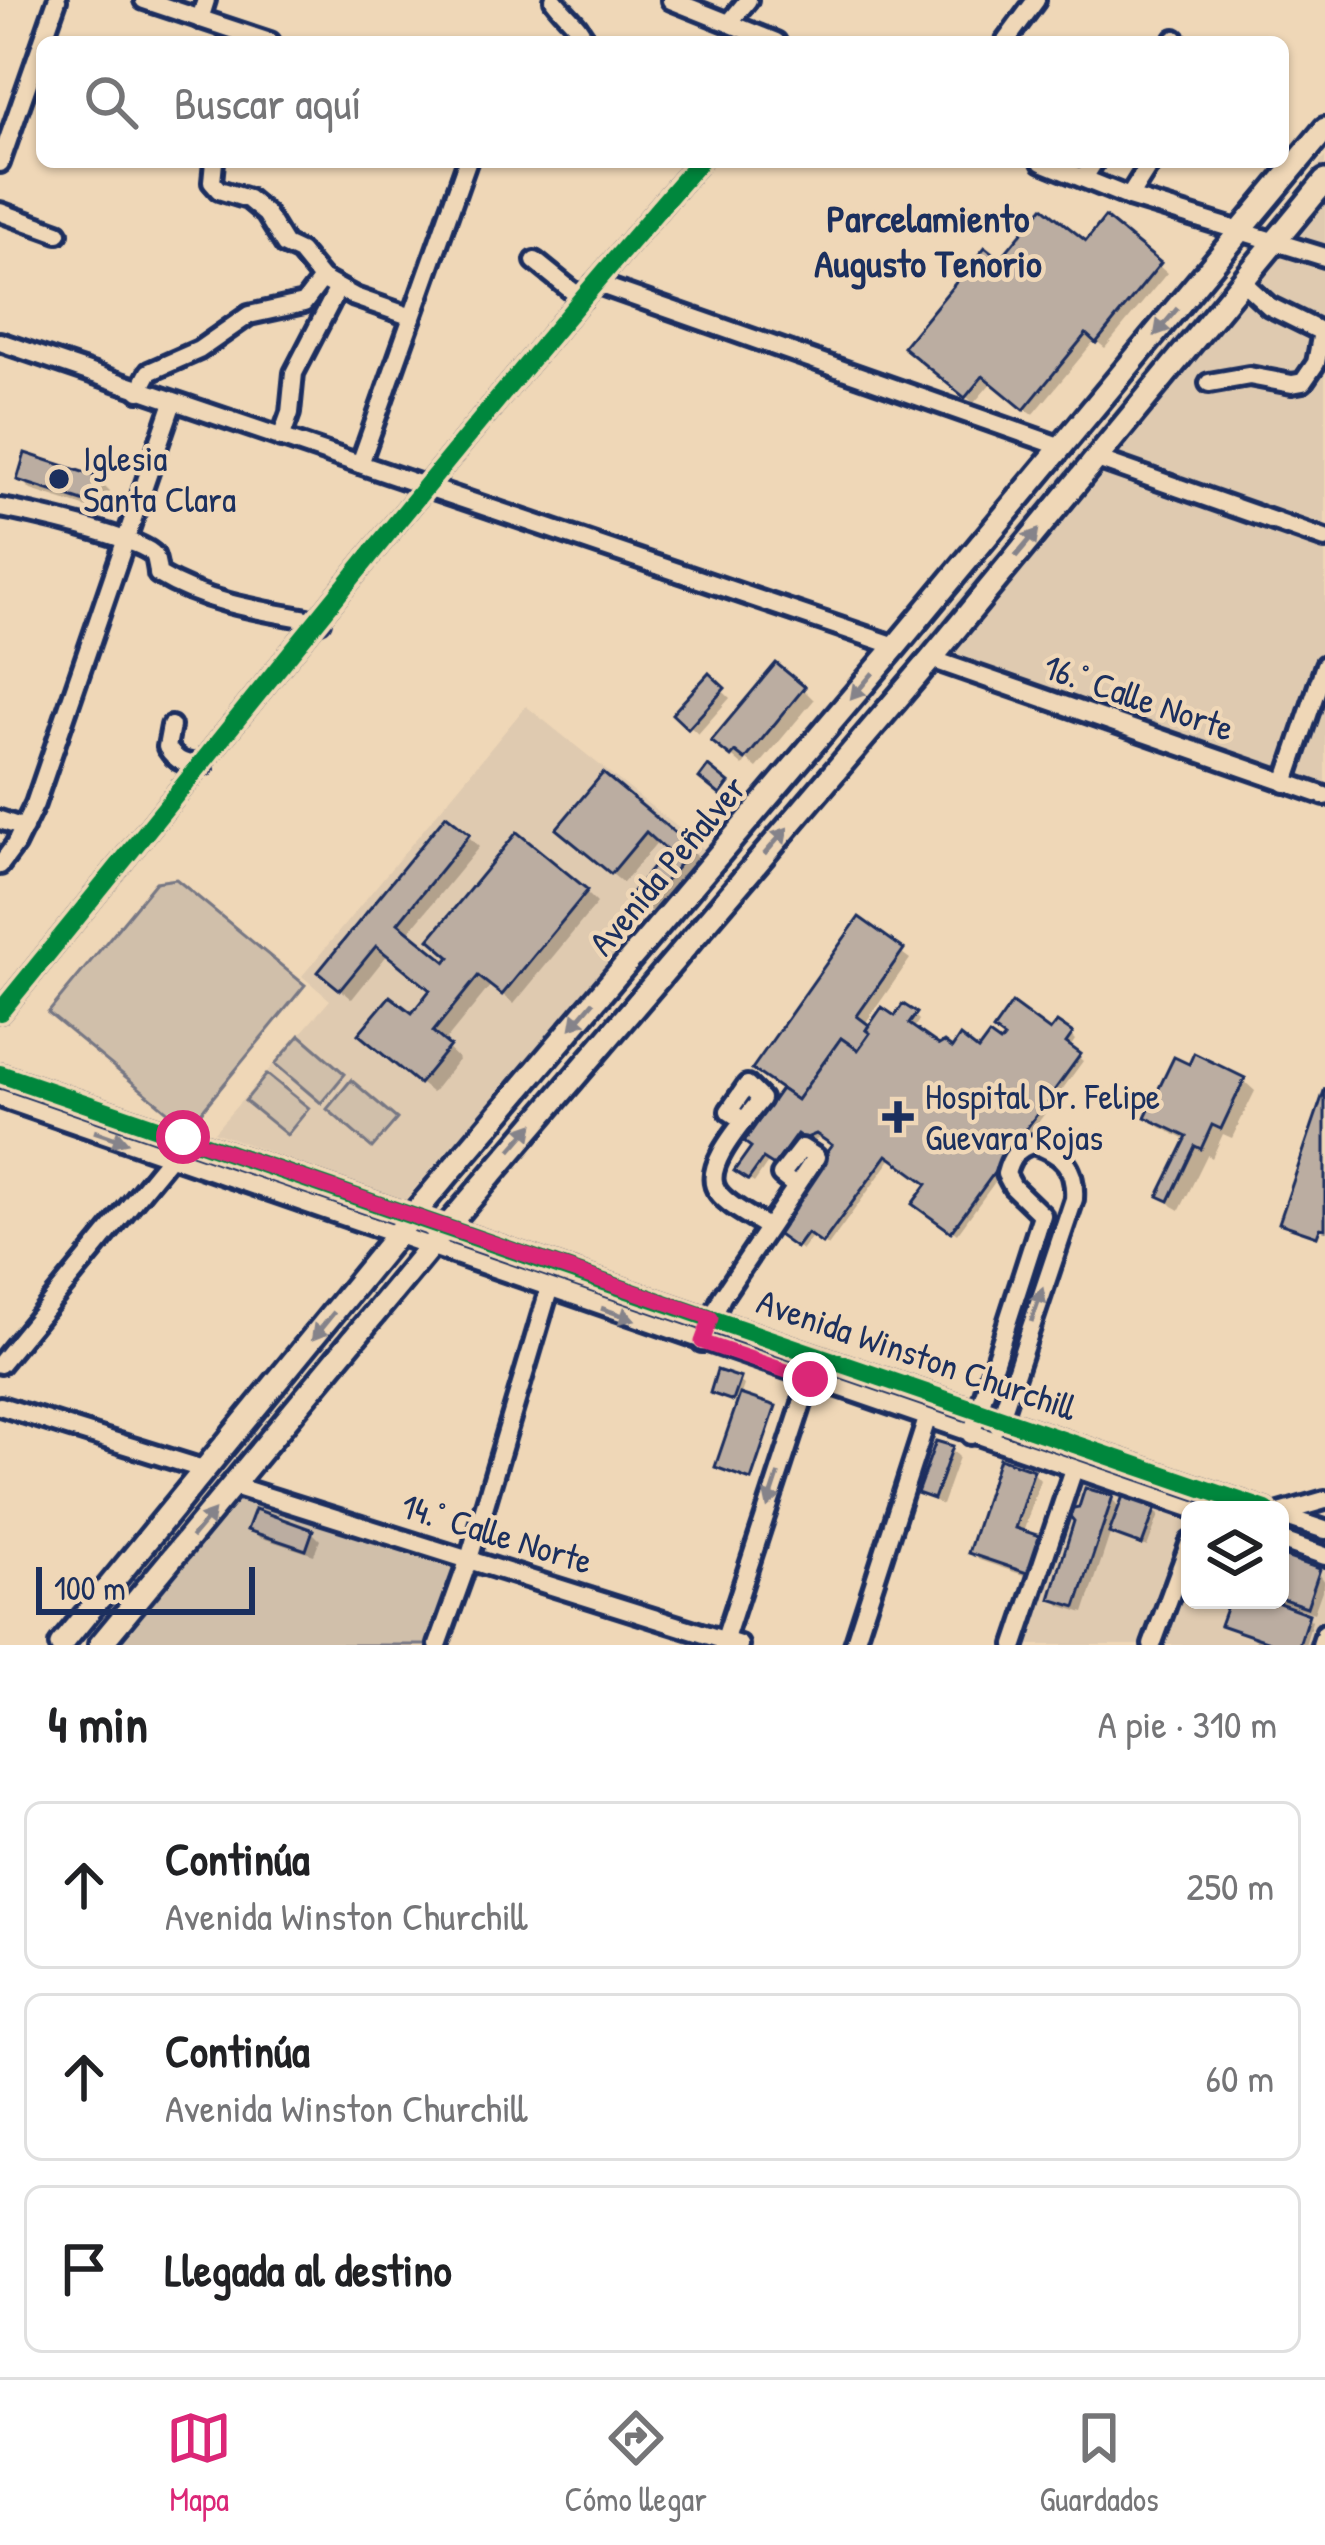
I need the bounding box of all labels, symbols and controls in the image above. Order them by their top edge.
search box [36,36,1289,168]
icon: search [78,69,144,135]
text: Buscar aquí [174,72,361,133]
district label: Parcelamiento Augusto Tenorio [814,191,1042,290]
one-way arrow [1154,306,1179,337]
place label: Iglesia Santa Clara [83,433,236,523]
marker: Iglesia Santa Clara [46,466,72,492]
one-way arrow [1014,528,1040,558]
street label: 16.° Calle Norte [1038,641,1241,752]
one-way arrow [850,671,876,701]
street label: Avenida Peñalver [577,764,757,965]
one-way arrow [762,826,788,856]
one-way arrow [570,1000,596,1030]
place label: Hospital Dr. Felipe Guevara Rojas [925,1071,1160,1161]
marker: Hospital Dr. Felipe Guevara Rojas [882,1101,914,1133]
route start [156,1110,210,1164]
one-way arrow [509,1122,535,1152]
one-way arrow [93,1128,129,1147]
street label: Avenida Winston Churchill [751,1276,1084,1431]
one-way arrow [1029,1287,1047,1323]
one-way arrow [600,1305,637,1324]
one-way arrow [310,1311,336,1342]
route end [783,1352,837,1406]
one-way arrow [763,1473,782,1509]
street label: 14.° Calle Norte [396,1480,599,1585]
map controls [1181,1501,1289,1609]
button: layers [1181,1501,1289,1609]
one-way arrow [189,1509,215,1539]
scale bar [36,1561,255,1614]
text: 100 m [54,1566,126,1610]
text: 4 min [48,1689,148,1758]
text: A pie · 310 m [1098,1697,1277,1750]
text: Continúa [165,1828,310,1889]
icon: ahead [51,1852,117,1918]
text: 250 m [1186,1859,1274,1912]
text: Avenida Winston Churchill [165,1889,528,1942]
text: Continúa [165,2020,310,2081]
icon: ahead [51,2044,117,2110]
text: 60 m [1205,2051,1274,2104]
text: Avenida Winston Churchill [165,2081,528,2134]
icon: arrive [51,2236,117,2302]
text: Llegada al destino [165,2239,452,2300]
tab: Mapa [166,2405,232,2521]
tab: Cómo llegar [565,2405,707,2521]
tab: Guardados [1039,2405,1159,2521]

